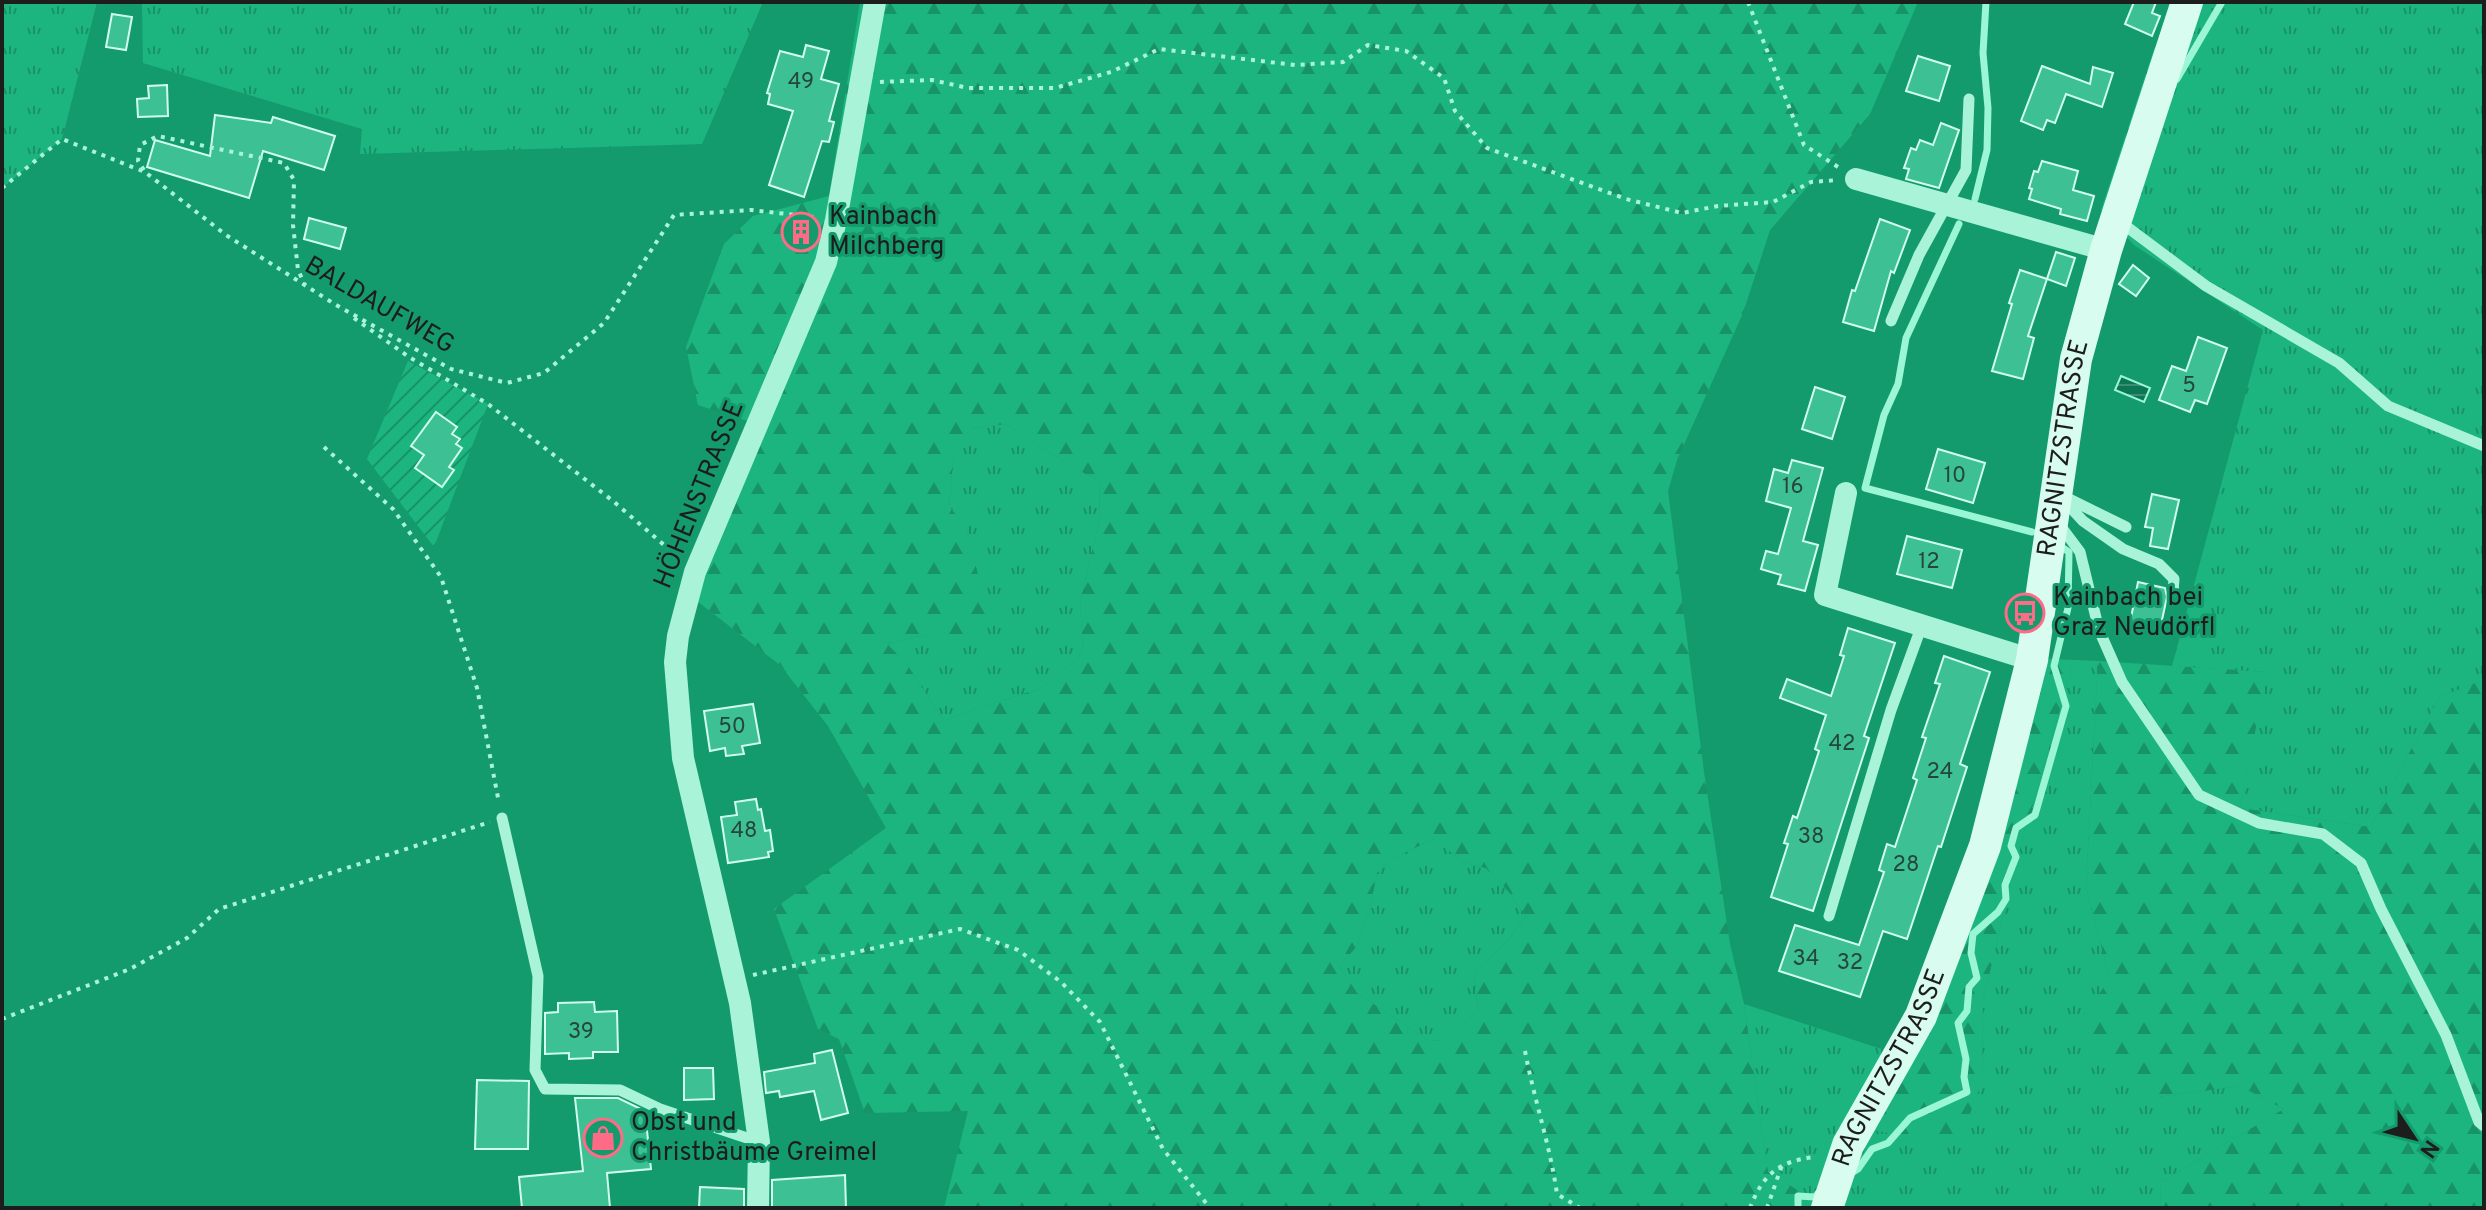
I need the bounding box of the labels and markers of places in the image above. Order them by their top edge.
place label: Kainbach Milchberg [829,201,944,264]
building icon: Kainbach Milchberg [780,211,822,253]
place label: Kainbach bei Graz Neudörfl [2053,582,2216,645]
bus stop icon: Kainbach bei Graz Neudörfl [2004,592,2046,634]
place label: Obst und Christbäume Greimel [631,1107,877,1170]
shop icon: Obst und Christbäume Greimel [582,1117,624,1159]

